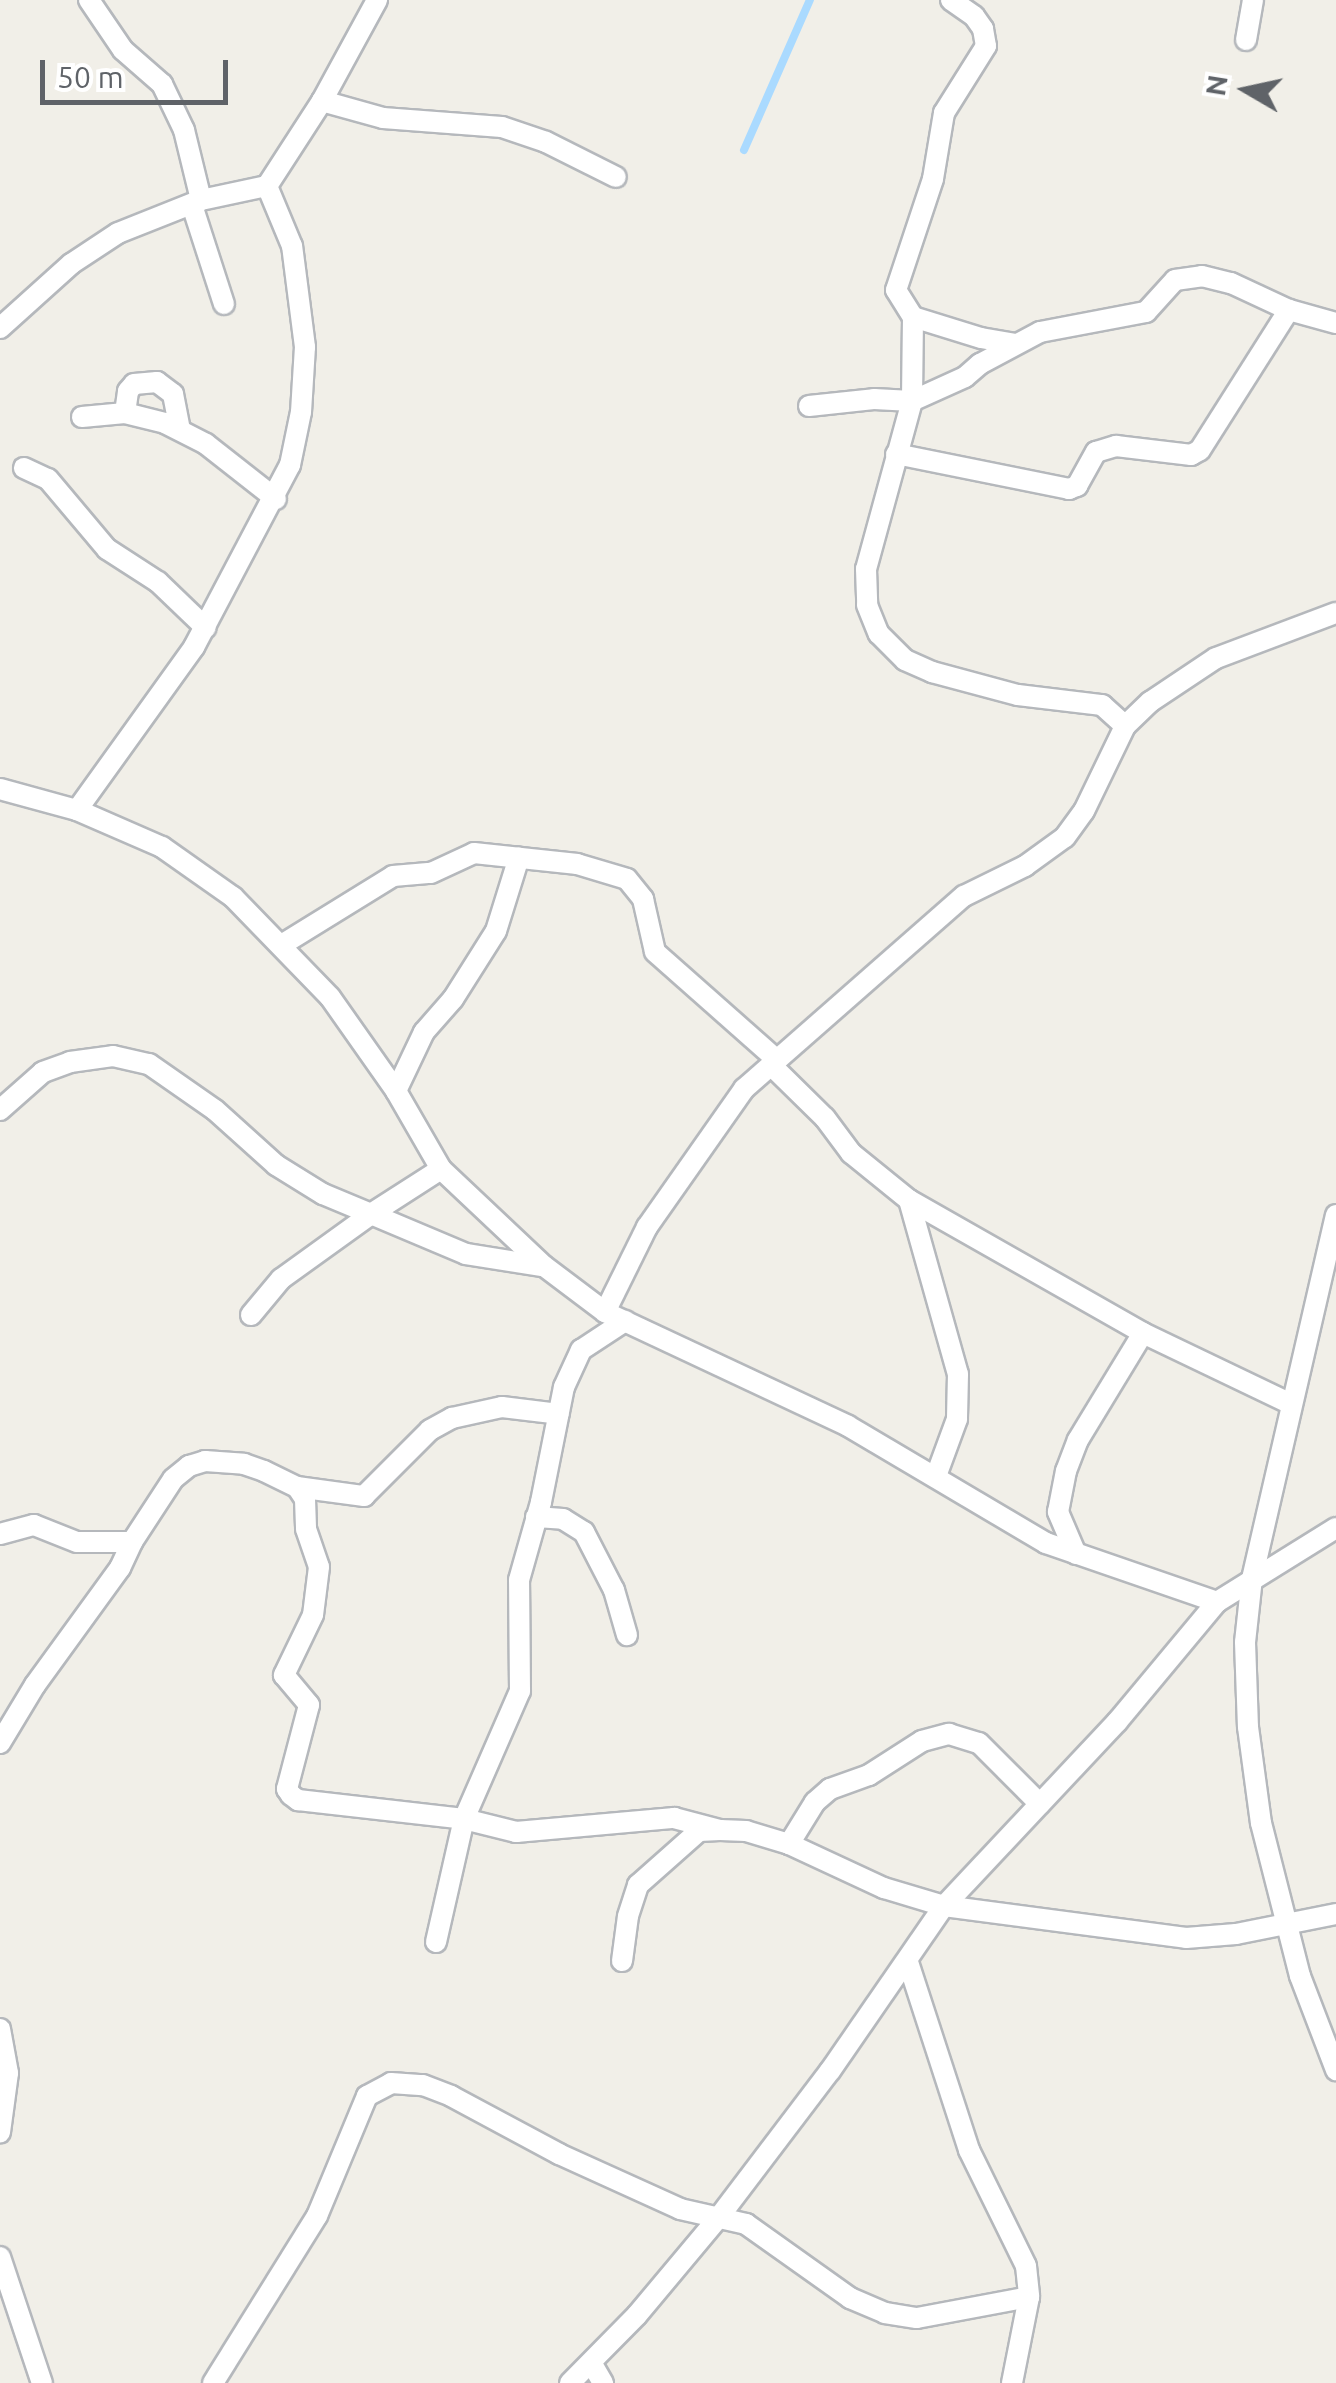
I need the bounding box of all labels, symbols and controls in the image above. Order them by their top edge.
scale bar [45,40,232,102]
north arrow [1196,40,1296,140]
text: 50 m [57,60,124,94]
text: N [1199,72,1233,98]

